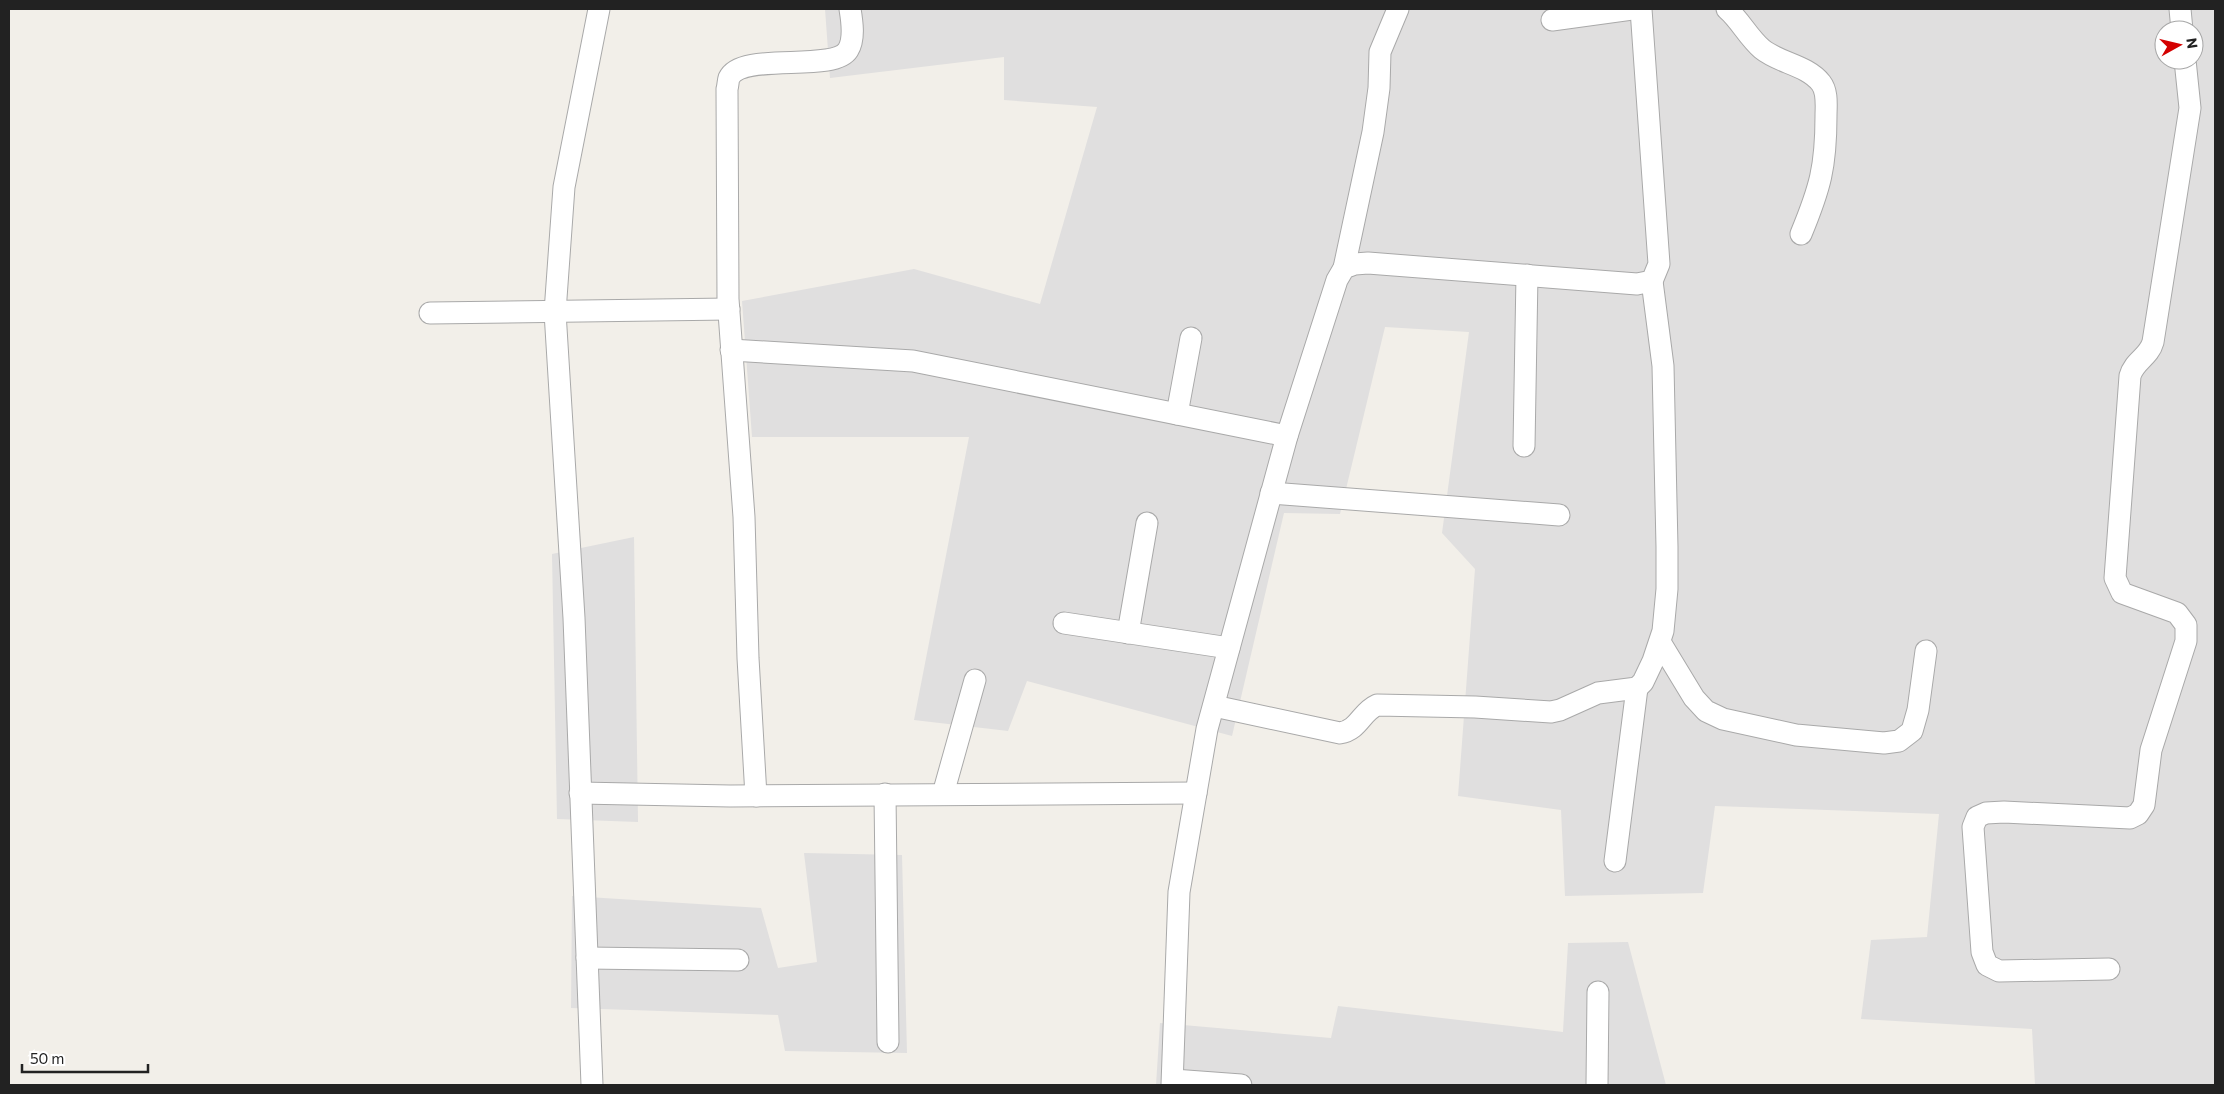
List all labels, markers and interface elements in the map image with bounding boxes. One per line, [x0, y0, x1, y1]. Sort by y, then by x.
north arrow [2154, 20, 2204, 70]
text: N [2183, 37, 2202, 50]
scale bar [22, 1042, 149, 1074]
text: 50 m [30, 1049, 64, 1067]

